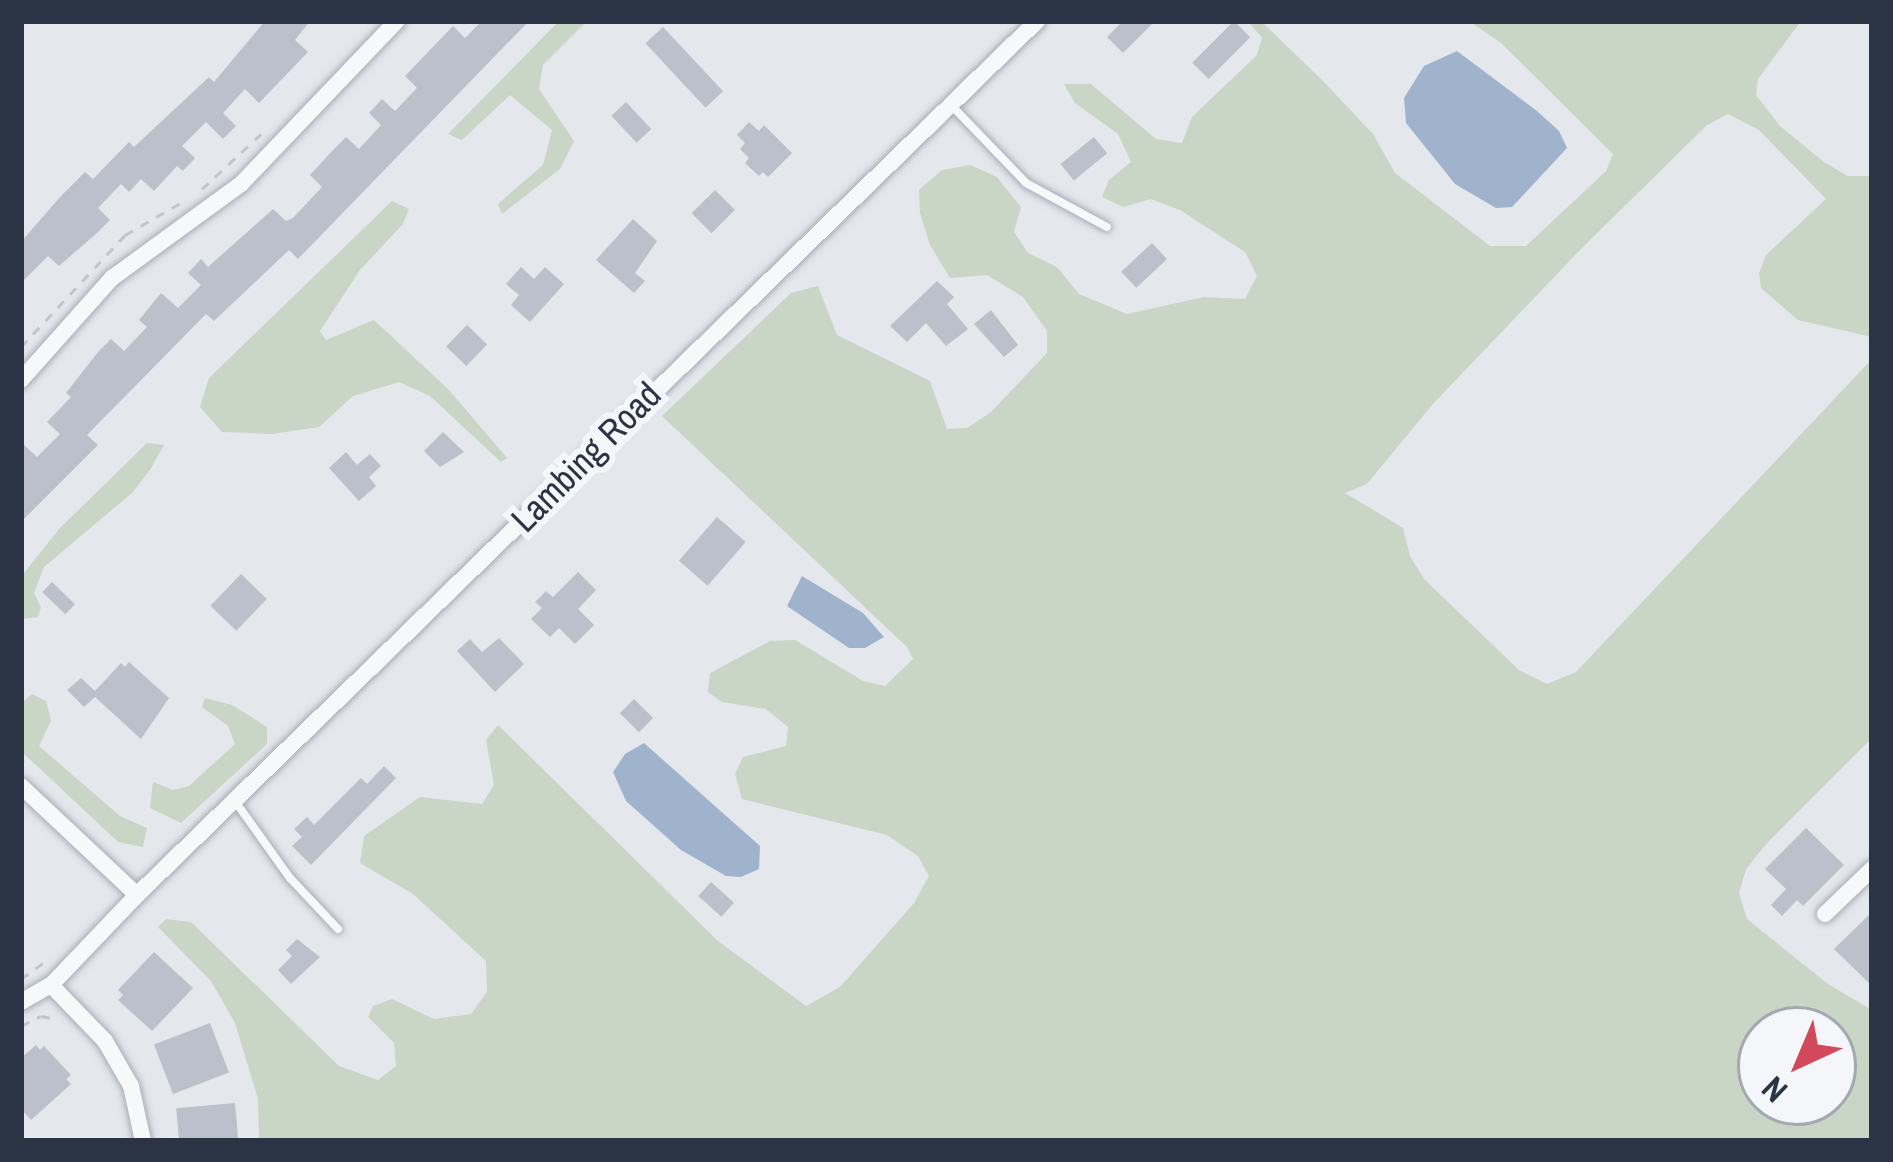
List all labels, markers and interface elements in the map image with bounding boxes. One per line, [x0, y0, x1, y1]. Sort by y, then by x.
street label: Lambing Road [502, 373, 670, 541]
north arrow [1737, 1006, 1857, 1126]
text: N [1752, 1067, 1796, 1112]

